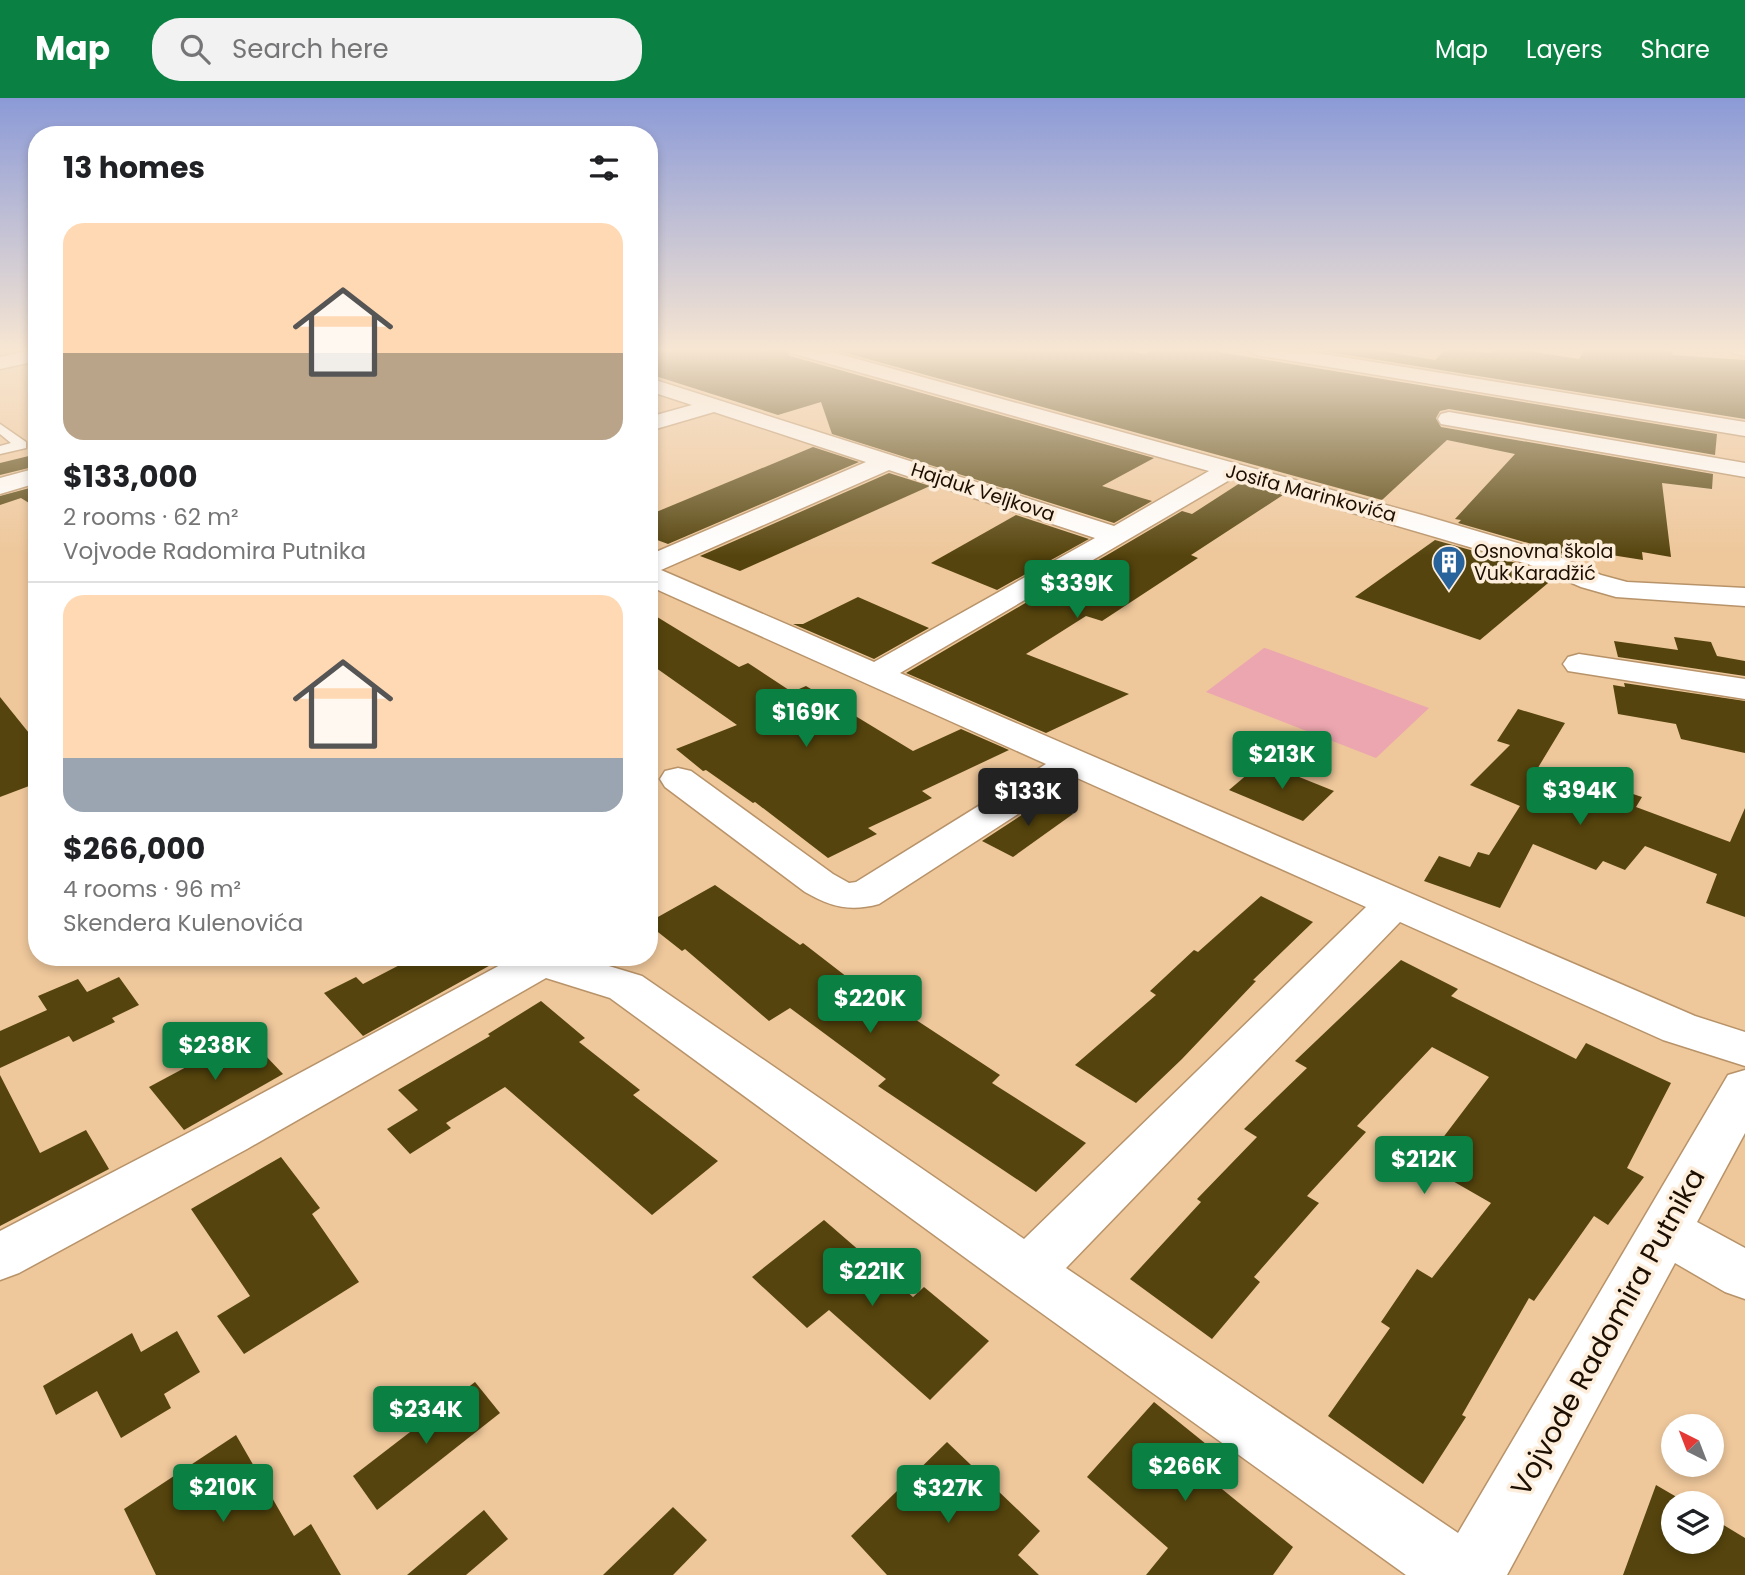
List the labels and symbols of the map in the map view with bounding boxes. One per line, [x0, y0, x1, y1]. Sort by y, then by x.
street label: Hajduk Veljkova [907, 456, 1059, 528]
street label: Josifa Marinkovića [1223, 457, 1399, 529]
place label: Osnovna škola Vuk Karadžić [1474, 538, 1613, 587]
building icon: Osnovna škola Vuk Karadžić [1430, 543, 1468, 592]
pin: $339K [1028, 560, 1126, 620]
pin: $169K [757, 690, 855, 749]
pin: $213K [1233, 732, 1331, 791]
pin: $133K [979, 768, 1077, 828]
pin: $394K [1531, 768, 1629, 827]
pin: $220K [821, 976, 919, 1035]
pin: $238K [166, 1023, 264, 1082]
pin: $212K [1375, 1136, 1473, 1196]
street label: Vojvode Radomira Putnika [1501, 1161, 1715, 1503]
pin: $221K [823, 1248, 921, 1308]
pin: $234K [377, 1386, 475, 1446]
north arrow [1661, 1414, 1724, 1477]
pin: $266K [1136, 1444, 1234, 1503]
pin: $210K [174, 1464, 272, 1524]
pin: $327K [899, 1466, 997, 1525]

